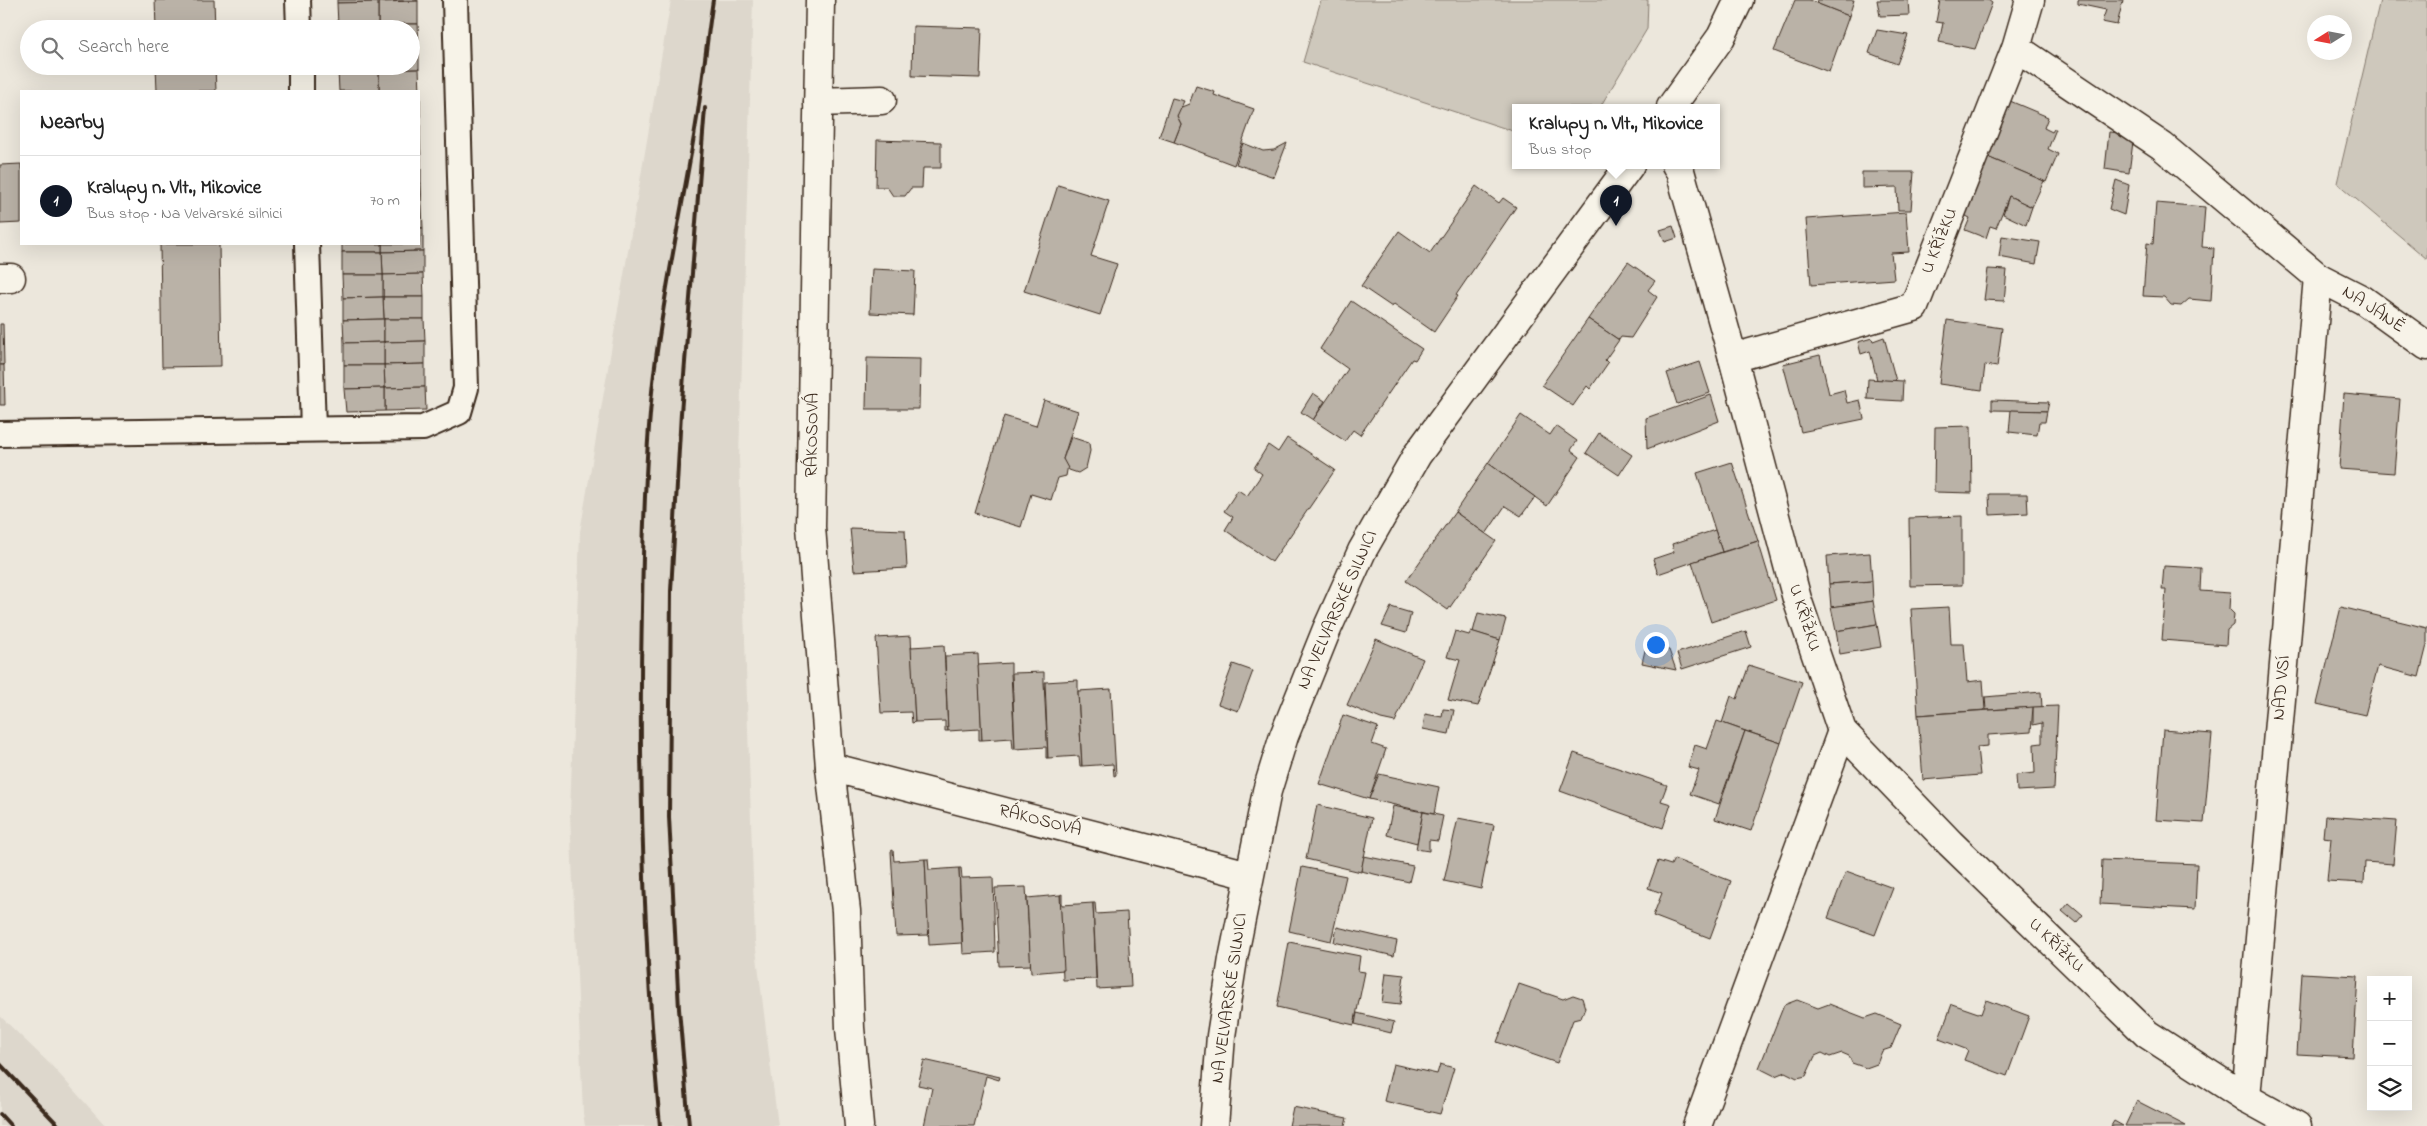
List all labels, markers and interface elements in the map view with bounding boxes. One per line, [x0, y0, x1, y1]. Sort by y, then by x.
north arrow [2307, 15, 2352, 60]
search box [20, 20, 420, 75]
icon: search [38, 34, 66, 62]
text: Search here [78, 34, 169, 61]
popup [1512, 104, 1720, 169]
text: Nearby [40, 108, 104, 138]
text: Kralupy n. Vlt., Mikovice [1529, 111, 1703, 138]
text: Bus stop [1529, 138, 1591, 162]
text: Kralupy n. Vlt., Mikovice [87, 175, 261, 202]
pin: 1 [1600, 185, 1632, 226]
text: 1 [53, 189, 59, 213]
text: 70 m [370, 189, 400, 213]
text: Bus stop · Na Velvarské silnici [87, 202, 282, 226]
street label: U KŘÍŽKU [1915, 204, 1965, 278]
street label: NA JÁNĚ [2336, 280, 2410, 340]
street label: RÁKOSOVÁ [799, 393, 827, 477]
street label: NA VELVARSKÉ SILNICI [1291, 526, 1385, 694]
street label: U KŘÍŽKU [1781, 581, 1827, 655]
your location [1643, 632, 1669, 658]
street label: NAD VSÍ [2266, 654, 2298, 722]
street label: RÁKOSOVÁ [996, 798, 1084, 844]
street label: NA VELVARSKÉ SILNICI [1205, 911, 1255, 1085]
street label: U KŘÍŽKU [2022, 913, 2090, 979]
map controls [2367, 976, 2412, 1111]
button: + [2367, 976, 2412, 1021]
button: − [2367, 1021, 2412, 1066]
button: layers [2367, 1066, 2412, 1111]

